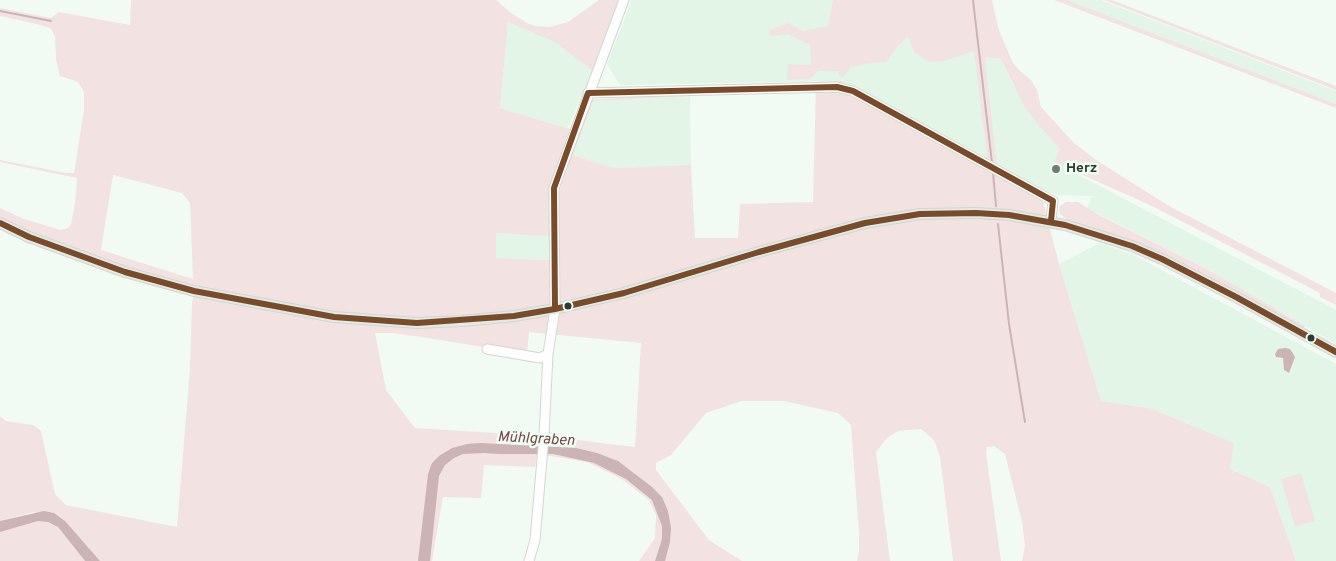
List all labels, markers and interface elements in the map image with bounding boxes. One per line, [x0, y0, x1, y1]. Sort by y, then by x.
place label: Herz [1066, 161, 1097, 177]
marker: Herz [1050, 163, 1062, 175]
unlabelled marker [563, 301, 573, 311]
unlabelled marker [1306, 333, 1316, 343]
water label: Mühlgraben [497, 429, 575, 451]

